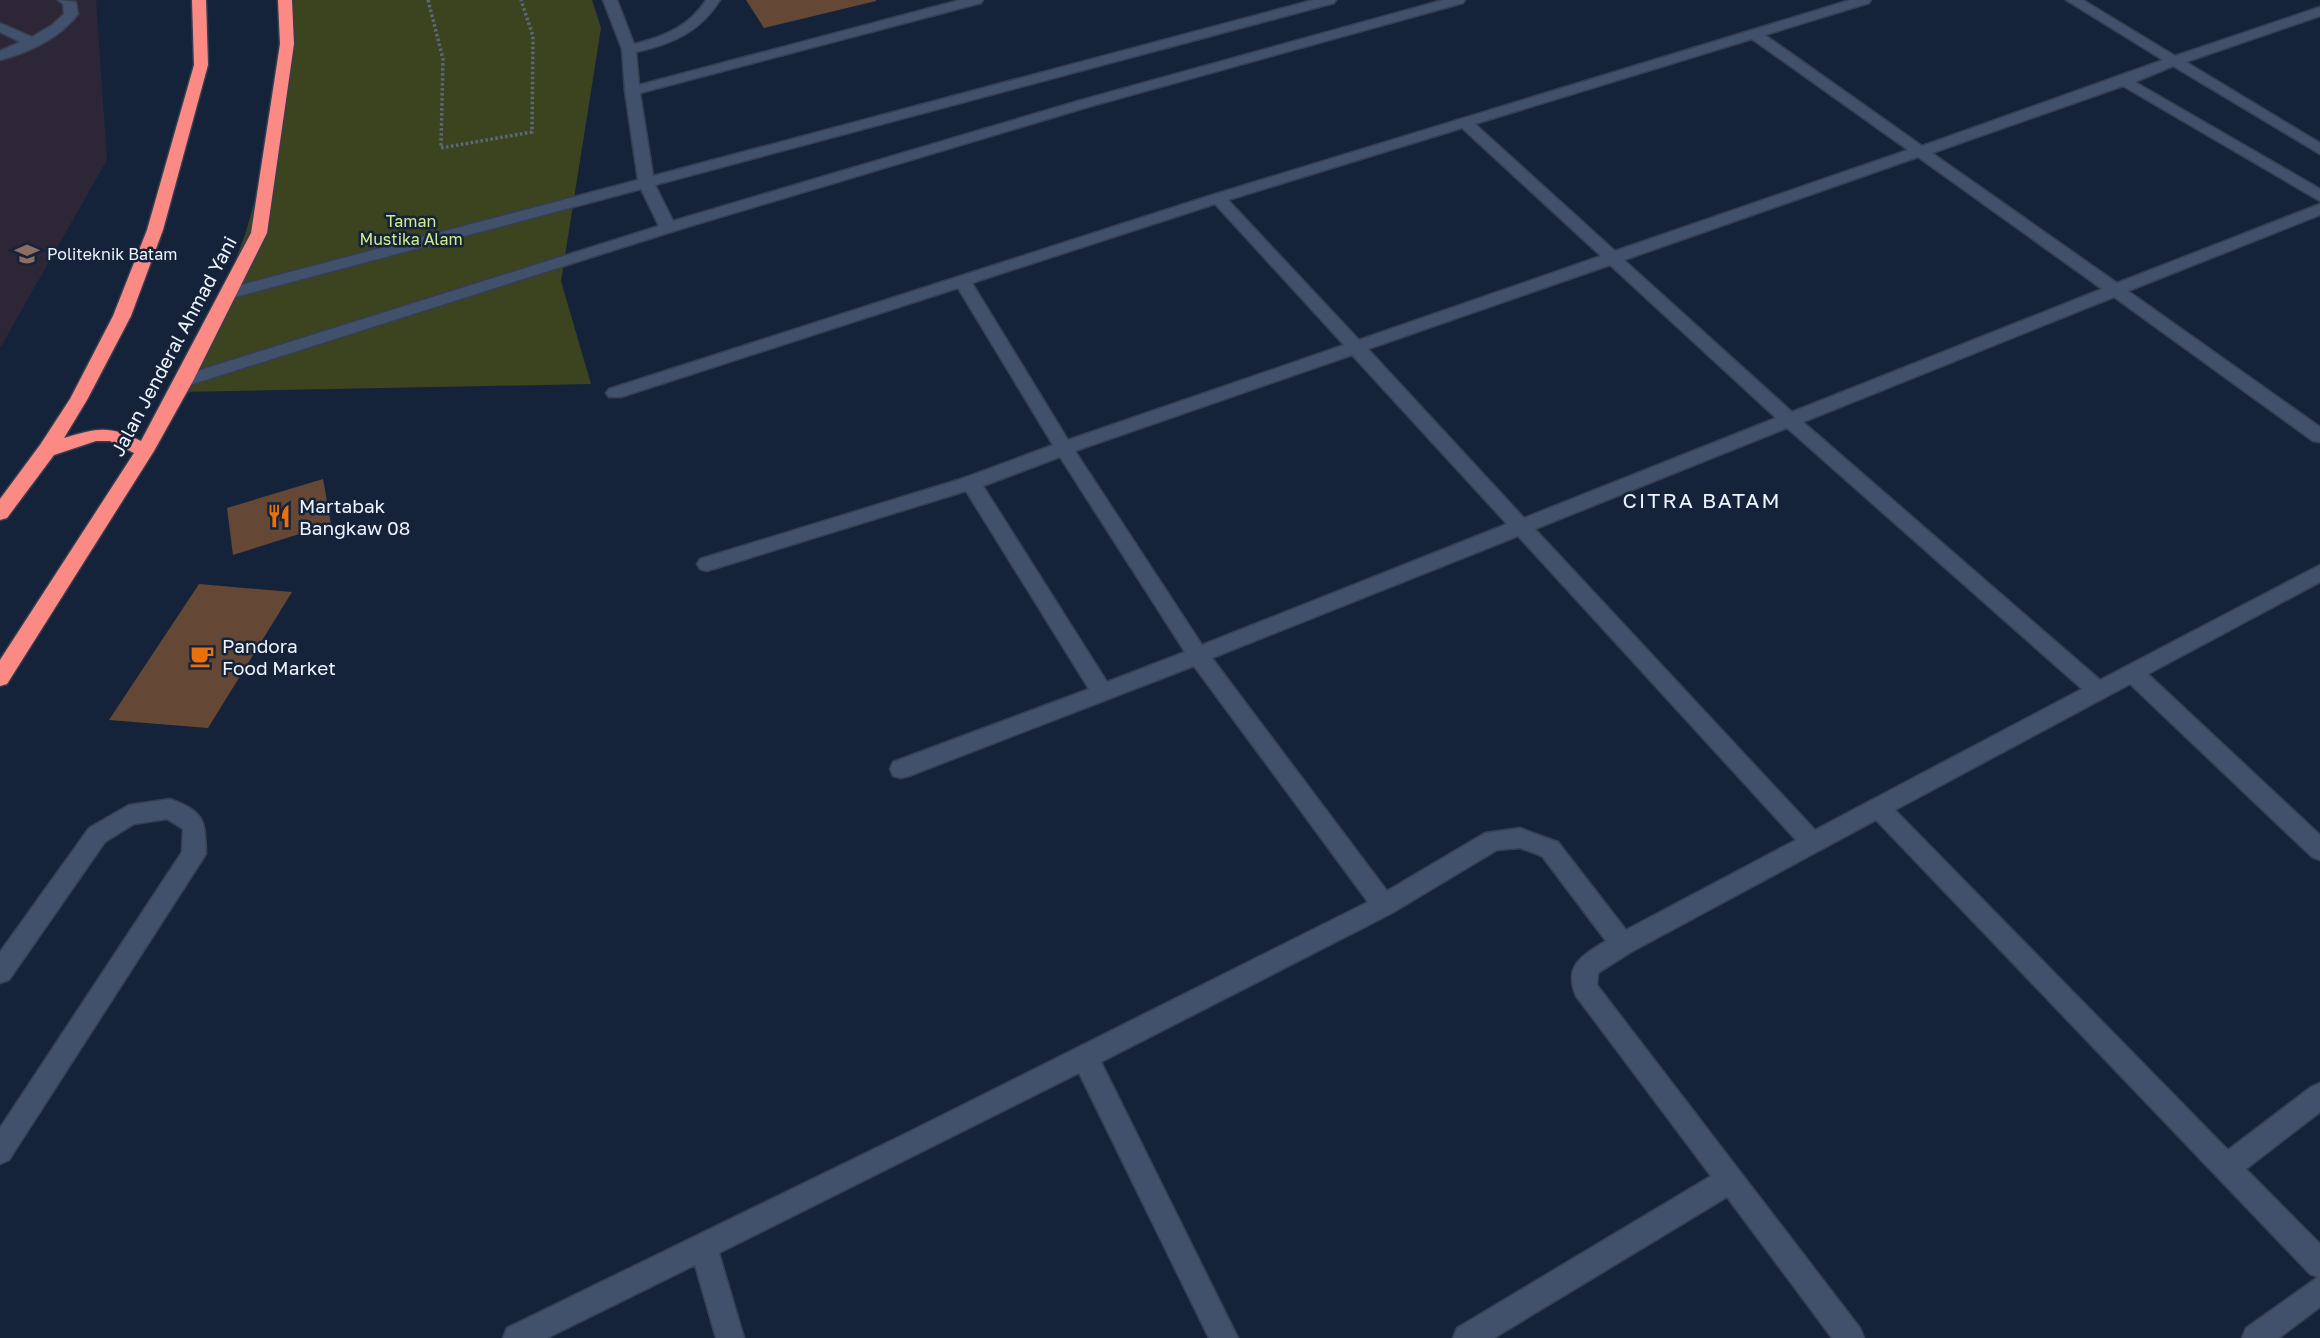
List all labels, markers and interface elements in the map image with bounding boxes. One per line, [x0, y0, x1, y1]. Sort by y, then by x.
park label: Taman Mustika Alam [359, 211, 463, 249]
street label: Jalan Jenderal Ahmad Yani [105, 232, 241, 460]
school or university icon: Politeknik Batam [13, 240, 41, 268]
place label: Politeknik Batam [47, 244, 177, 264]
district label: CITRA BATAM [1622, 487, 1782, 513]
place label: Martabak Bangkaw 08 [299, 494, 410, 539]
restaurant icon: Martabak Bangkaw 08 [265, 502, 293, 530]
place label: Pandora Food Market [222, 634, 336, 679]
cafe icon: Pandora Food Market [188, 642, 216, 670]

